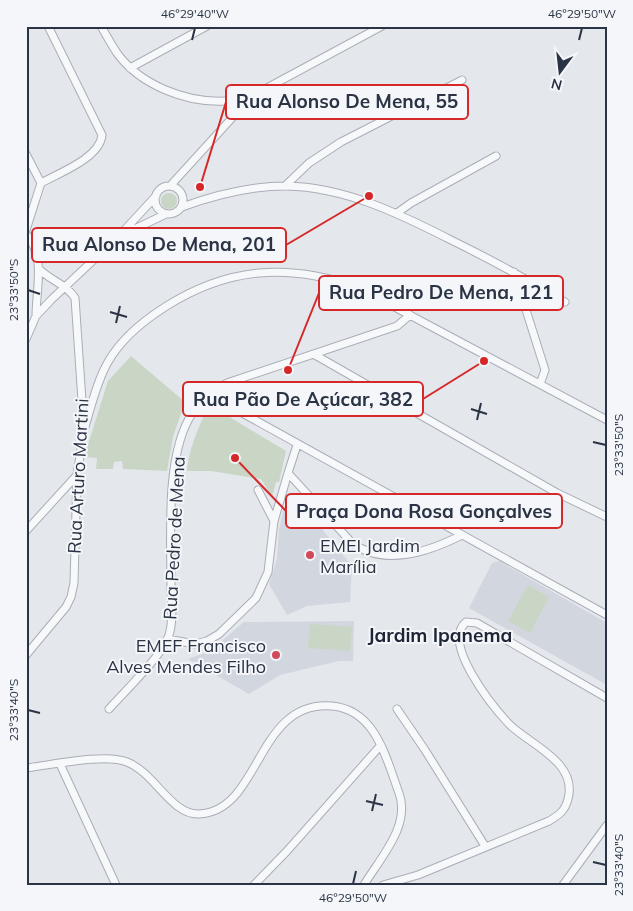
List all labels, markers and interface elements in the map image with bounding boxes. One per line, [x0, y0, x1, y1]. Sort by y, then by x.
text: 46°29'40"W [161, 6, 229, 21]
text: 46°29'50"W [548, 6, 616, 21]
north arrow [536, 48, 586, 98]
text: N [549, 74, 564, 95]
callout: Rua Alonso De Mena, 55 [226, 85, 468, 119]
text: Rua Alonso De Mena, 55 [236, 89, 458, 113]
callout: Rua Alonso De Mena, 201 [32, 228, 286, 262]
text: Rua Alonso De Mena, 201 [42, 232, 276, 256]
text: 23°33'50"S [6, 259, 21, 321]
callout: Rua Pedro De Mena, 121 [319, 276, 563, 310]
text: Rua Pedro De Mena, 121 [329, 280, 553, 304]
callout: Rua Pão De Açúcar, 382 [183, 382, 423, 416]
text: Rua Pão De Açúcar, 382 [193, 387, 413, 411]
street label: Rua Arturo Martini [62, 398, 94, 554]
text: 23°33'50"S [611, 414, 626, 476]
street label: Rua Pedro de Mena [158, 456, 190, 620]
callout: Praça Dona Rosa Gonçalves [286, 494, 562, 528]
text: Praça Dona Rosa Gonçalves [296, 499, 552, 523]
place label: EMEI Jardim Marília [320, 534, 420, 578]
marker: EMEI Jardim Marília [304, 549, 316, 561]
district label: Jardim Ipanema [368, 623, 512, 647]
place label: EMEF Francisco Alves Mendes Filho [106, 634, 266, 678]
marker: EMEF Francisco Alves Mendes Filho [270, 649, 282, 661]
text: 23°33'40"S [6, 679, 21, 741]
text: 23°33'40"S [611, 834, 626, 896]
text: 46°29'50"W [319, 890, 387, 905]

